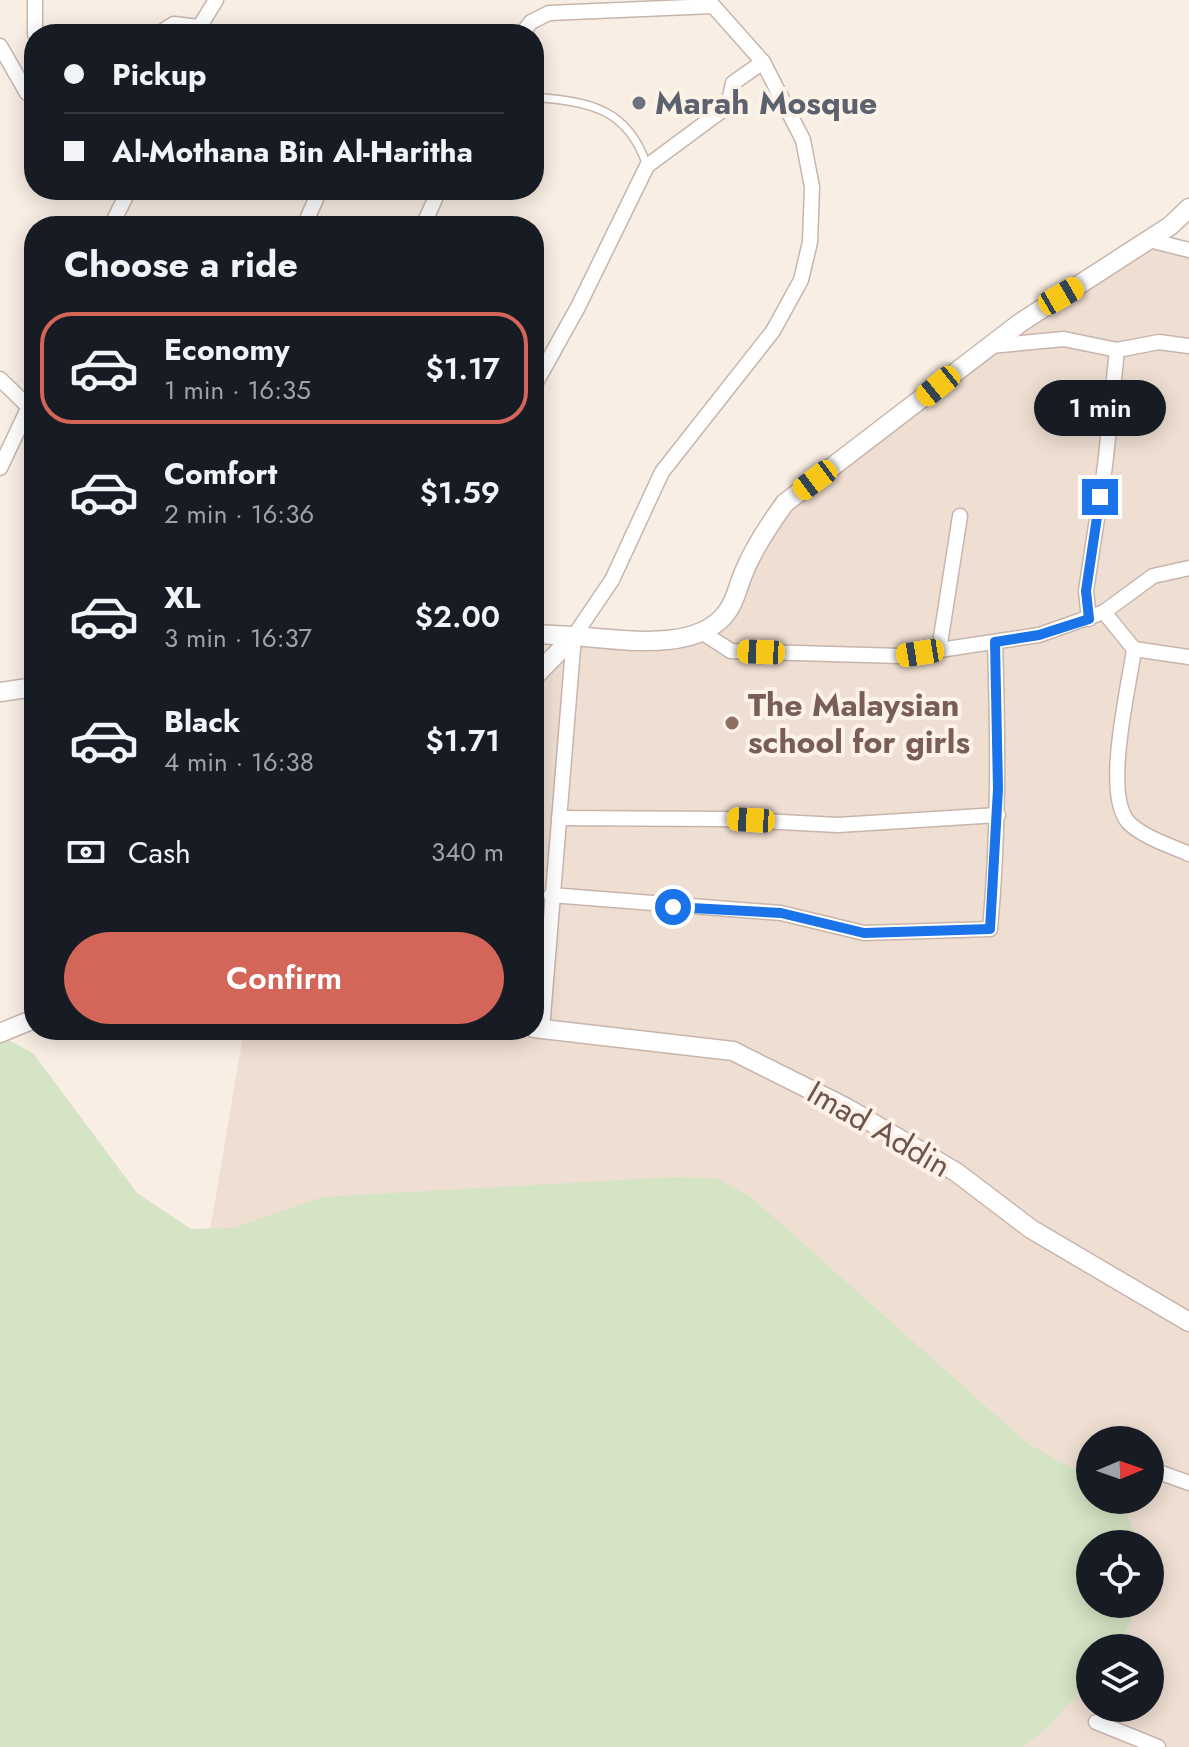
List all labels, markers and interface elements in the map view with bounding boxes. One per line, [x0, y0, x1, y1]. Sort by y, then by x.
text: Pickup [112, 53, 207, 96]
place label: Marah Mosque [655, 80, 877, 126]
marker: Marah Mosque [630, 94, 648, 112]
text: Al-Mothana Bin Al-Haritha [112, 130, 473, 173]
text: Choose a ride [64, 238, 298, 290]
car [1034, 274, 1088, 318]
text: Economy [164, 328, 290, 371]
icon: car [68, 332, 140, 404]
text: $1.17 [425, 347, 500, 390]
car [912, 362, 964, 410]
text: 1 min · 16:35 [164, 371, 311, 409]
callout: 1 min [1034, 381, 1166, 437]
text: 1 min [1068, 389, 1132, 427]
text: Comfort [164, 452, 277, 495]
icon: car [68, 456, 140, 528]
car [789, 456, 841, 504]
text: $1.59 [420, 471, 500, 514]
route end [1082, 479, 1118, 515]
text: 2 min · 16:36 [164, 495, 314, 533]
text: XL [164, 576, 200, 619]
icon: car [68, 580, 140, 652]
text: $2.00 [415, 595, 500, 638]
text: 3 min · 16:37 [164, 619, 312, 657]
car [894, 637, 946, 669]
car [737, 639, 785, 665]
place label: The Malaysian school for girls [748, 682, 970, 765]
text: Black [164, 700, 240, 743]
icon: car [68, 704, 140, 776]
marker: The Malaysian school for girls [723, 714, 741, 732]
text: $1.71 [425, 719, 500, 762]
text: 4 min · 16:38 [164, 743, 314, 781]
car [726, 807, 776, 833]
icon: cash [64, 830, 108, 874]
text: Cash [128, 831, 191, 874]
text: 340 m [431, 833, 504, 871]
route start [655, 889, 691, 925]
button: Confirm [64, 932, 504, 1024]
street label: Imad Addin [799, 1069, 959, 1189]
north arrow [1076, 1426, 1164, 1514]
map controls [1076, 1426, 1164, 1722]
button: locate [1076, 1530, 1164, 1618]
button: layers [1076, 1634, 1164, 1722]

